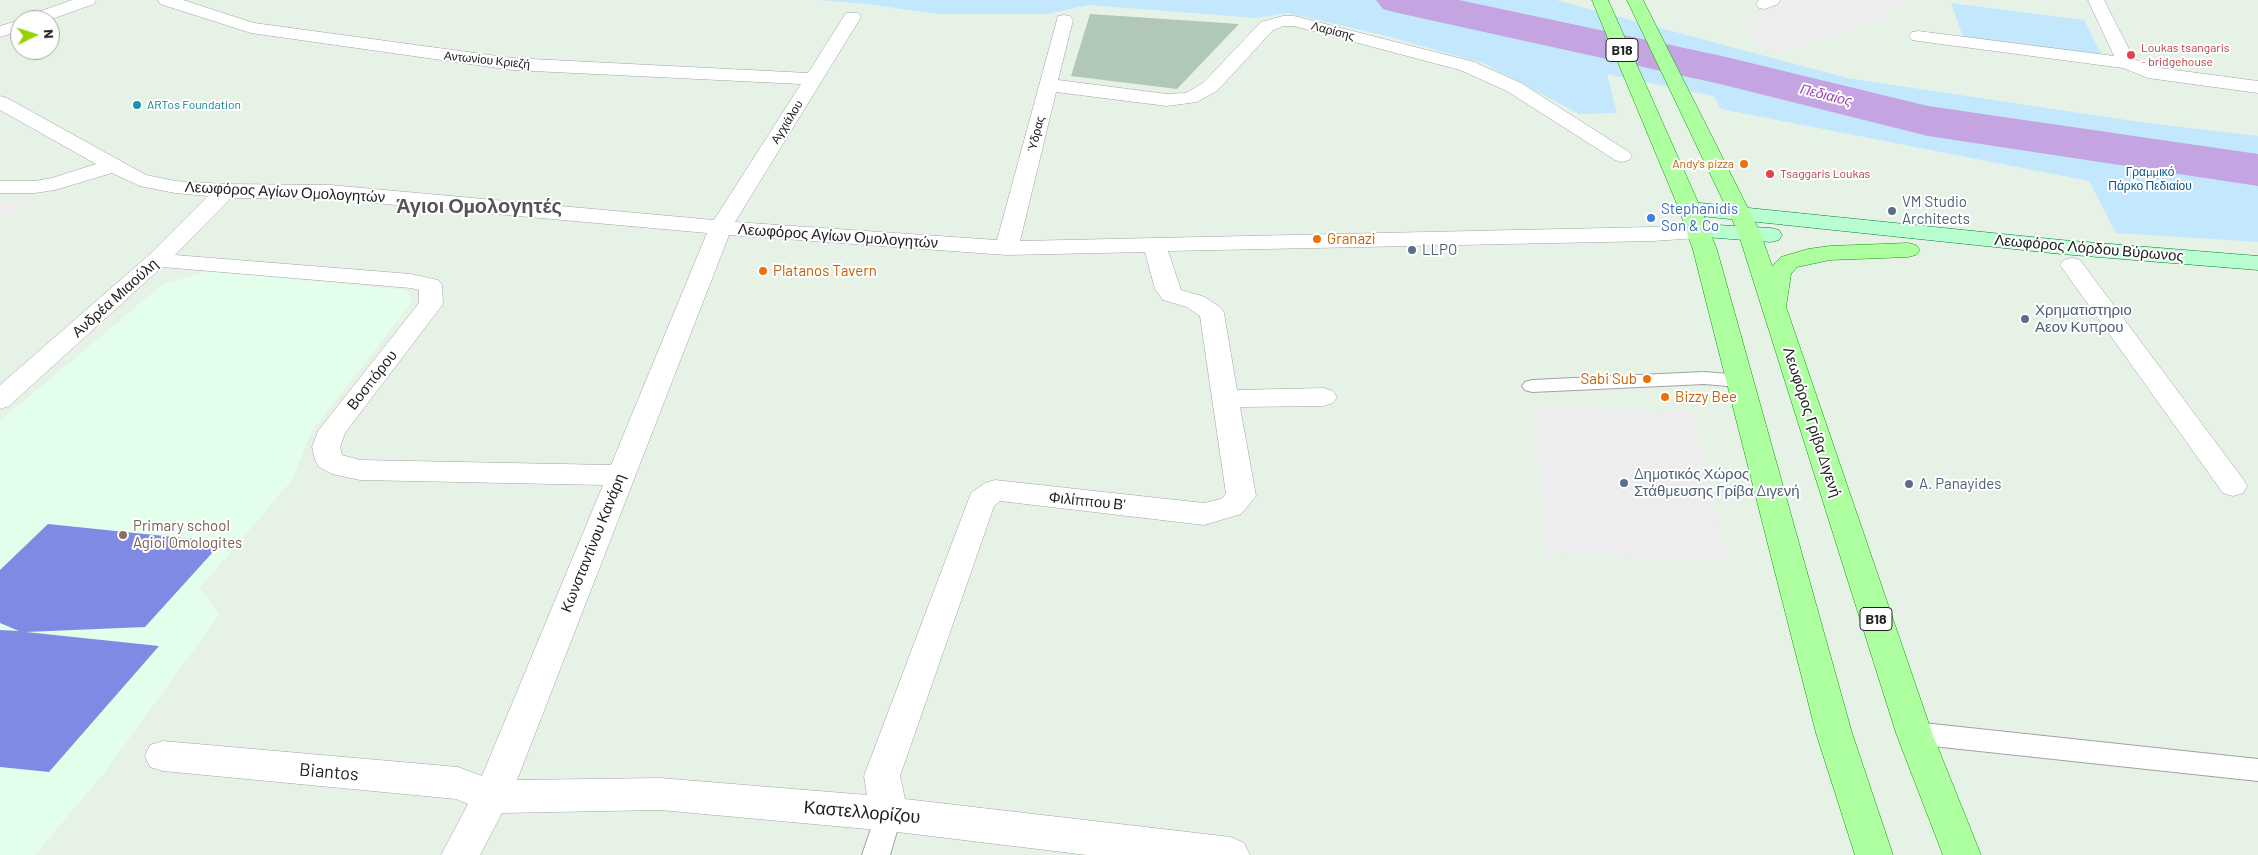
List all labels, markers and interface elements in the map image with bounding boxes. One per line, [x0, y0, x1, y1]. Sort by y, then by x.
north arrow [10, 10, 60, 60]
street label: Λαρίσης [1310, 18, 1356, 44]
text: N [41, 29, 58, 39]
road number: B18 [1606, 38, 1638, 62]
place label: Loukas tsangaris - bridgehouse [2141, 41, 2229, 69]
street label: Αντωνίου Κριεζή [443, 48, 531, 72]
marker: Loukas tsangaris - bridgehouse [2125, 49, 2137, 61]
water label: Πεδιαίος [1798, 80, 1854, 110]
place label: ARTos Foundation [147, 98, 241, 112]
street label: Αγχιάλου [768, 98, 806, 146]
marker: ARTos Foundation [131, 99, 143, 111]
street label: Ύδρας [1025, 115, 1047, 153]
place label: Andy's pizza [1672, 157, 1734, 171]
marker: Andy's pizza [1738, 158, 1750, 170]
park label: Γραμμικό Πάρκο Πεδιαίου [2108, 165, 2192, 193]
place label: Tsaggaris Loukas [1780, 167, 1870, 181]
marker: Tsaggaris Loukas [1764, 168, 1776, 180]
street label: Λεωφόρος Αγίων Ομολογητών [184, 178, 386, 206]
place label: VM Studio Architects [1902, 193, 1970, 228]
district label: Άγιοι Ομολογητές [396, 194, 562, 218]
place label: Stephanidis Son & Co [1661, 200, 1738, 235]
marker: VM Studio Architects [1886, 205, 1898, 217]
marker: Stephanidis Son & Co [1645, 212, 1657, 224]
street label: Λεωφόρος Αγίων Ομολογητών [737, 220, 939, 252]
place label: Granazi [1327, 230, 1376, 248]
street label: Λεωφόρος Λόρδου Βύρωνος [1994, 231, 2184, 265]
marker: Granazi [1311, 233, 1323, 245]
place label: LLPO [1422, 241, 1457, 259]
marker: LLPO [1406, 244, 1418, 256]
street label: Ανδρέα Μιαούλη [68, 255, 162, 341]
place label: Platanos Tavern [773, 262, 877, 280]
marker: Platanos Tavern [757, 265, 769, 277]
place label: Χρηματιστηριο Αεον Κυπρου [2035, 301, 2132, 336]
marker: Χρηματιστηριο Αεον Κυπρου [2019, 313, 2031, 325]
street label: Λεωφόρος Γρίβα Διγενή [1779, 345, 1845, 499]
street label: Βοσπόρου [343, 347, 401, 413]
place label: Sabi Sub [1581, 370, 1637, 388]
marker: Sabi Sub [1641, 373, 1653, 385]
place label: Bizzy Bee [1675, 388, 1737, 406]
marker: Bizzy Bee [1659, 391, 1671, 403]
place label: Δημοτικός Χώρος Στάθμευσης Γρίβα Διγενή [1634, 465, 1800, 500]
street label: Κωνσταντίνου Κανάρη [557, 471, 629, 615]
place label: A. Panayides [1919, 475, 2001, 493]
marker: Δημοτικός Χώρος Στάθμευσης Γρίβα Διγενή [1618, 477, 1630, 489]
marker: A. Panayides [1903, 478, 1915, 490]
street label: Φιλίππου Β' [1048, 488, 1126, 514]
place label: Primary school Agioi Omologites [133, 517, 242, 552]
marker: Primary school Agioi Omologites [117, 529, 129, 541]
road number: B18 [1860, 608, 1892, 630]
street label: Biantos [298, 759, 360, 785]
street label: Καστελλορίζου [803, 796, 921, 828]

